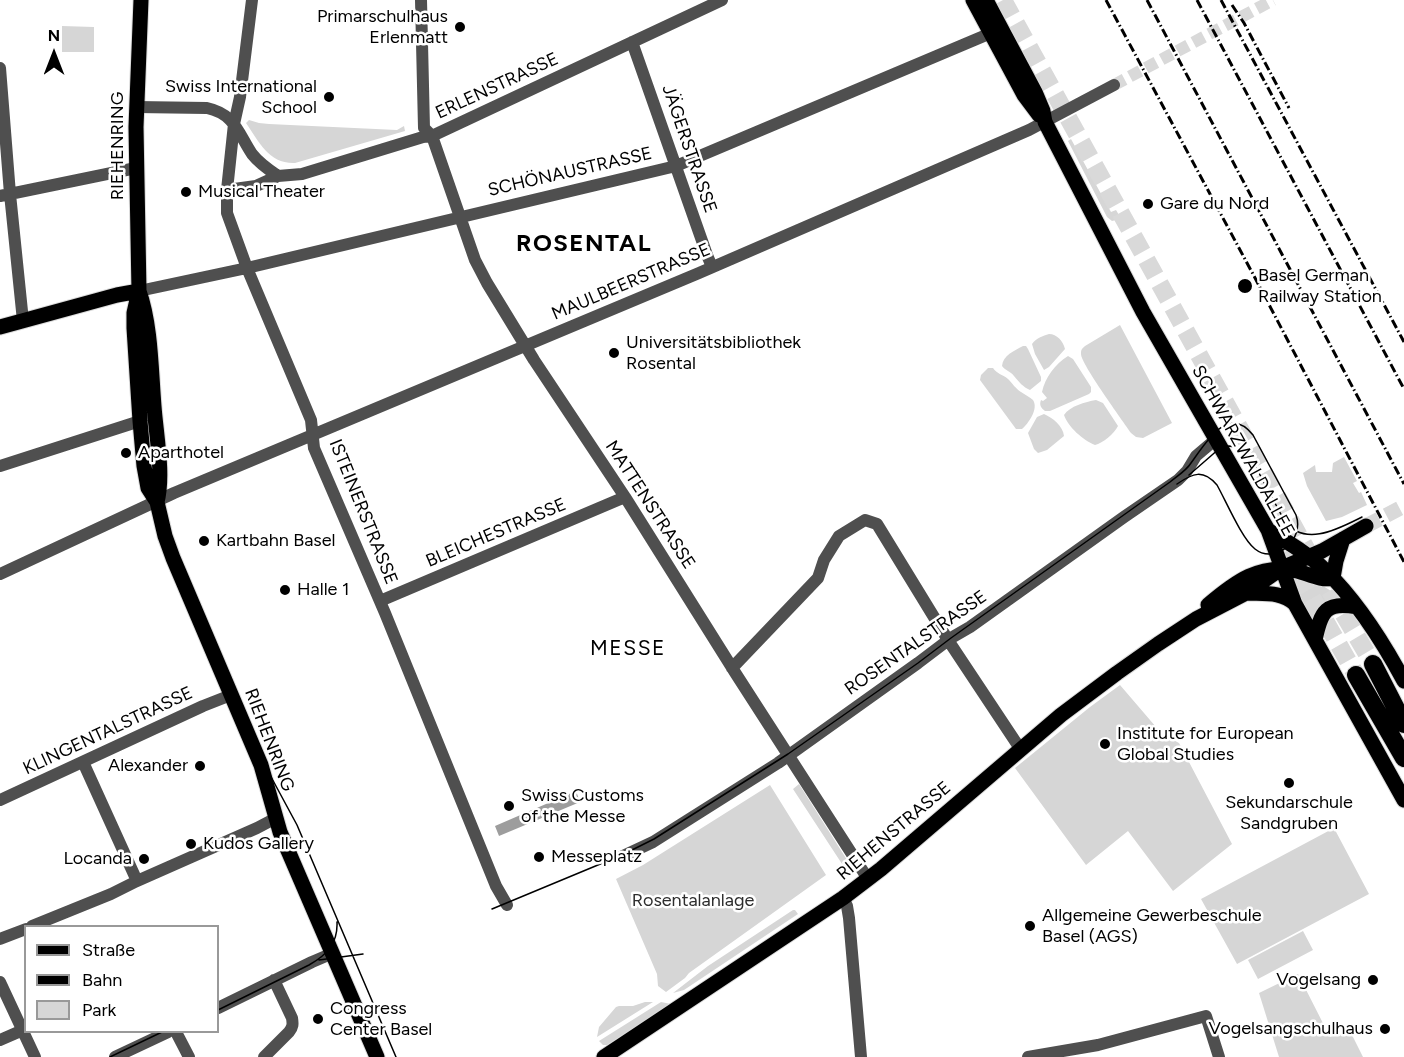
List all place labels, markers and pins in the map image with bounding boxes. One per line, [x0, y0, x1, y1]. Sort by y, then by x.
place label: Primarschulhaus Erlenmatt [317, 6, 448, 48]
marker: Primarschulhaus Erlenmatt [453, 20, 467, 34]
place label: Swiss International School [165, 76, 317, 118]
marker: Swiss International School [322, 90, 336, 104]
place label: Musical Theater [198, 181, 325, 203]
marker: Musical Theater [179, 185, 193, 199]
place label: Gare du Nord [1160, 193, 1269, 215]
marker: Gare du Nord [1141, 197, 1155, 211]
place label: Basel German Railway Station [1258, 265, 1382, 308]
marker: Basel German Railway Station [1236, 277, 1254, 295]
place label: Universitätsbibliothek Rosental [626, 332, 801, 374]
marker: Universitätsbibliothek Rosental [607, 346, 621, 360]
place label: Aparthotel [138, 442, 224, 464]
marker: Aparthotel [119, 446, 133, 460]
place label: Kartbahn Basel [216, 530, 336, 552]
marker: Kartbahn Basel [197, 534, 211, 548]
place label: Halle 1 [297, 579, 349, 601]
marker: Halle 1 [278, 583, 292, 597]
place label: Institute for European Global Studies [1117, 723, 1294, 766]
marker: Institute for European Global Studies [1098, 737, 1112, 751]
place label: Alexander [108, 755, 188, 777]
marker: Alexander [193, 759, 207, 773]
marker: Sekundarschule Sandgruben [1282, 776, 1296, 790]
place label: Swiss Customs of the Messe [521, 785, 644, 828]
place label: Sekundarschule Sandgruben [1225, 792, 1353, 834]
marker: Swiss Customs of the Messe [502, 799, 516, 813]
place label: Kudos Gallery [203, 833, 314, 855]
marker: Kudos Gallery [184, 837, 198, 851]
place label: Messeplatz [551, 846, 642, 868]
place label: Locanda [64, 848, 132, 870]
marker: Messeplatz [532, 850, 546, 864]
marker: Locanda [137, 852, 151, 866]
place label: Allgemeine Gewerbeschule Basel (AGS) [1042, 905, 1262, 948]
marker: Allgemeine Gewerbeschule Basel (AGS) [1023, 919, 1037, 933]
place label: Vogelsang [1276, 969, 1361, 991]
marker: Vogelsang [1366, 973, 1380, 987]
place label: Congress Center Basel [330, 998, 432, 1040]
marker: Congress Center Basel [311, 1012, 325, 1026]
place label: Vogelsangschulhaus [1208, 1018, 1373, 1040]
marker: Vogelsangschulhaus [1378, 1022, 1392, 1036]

